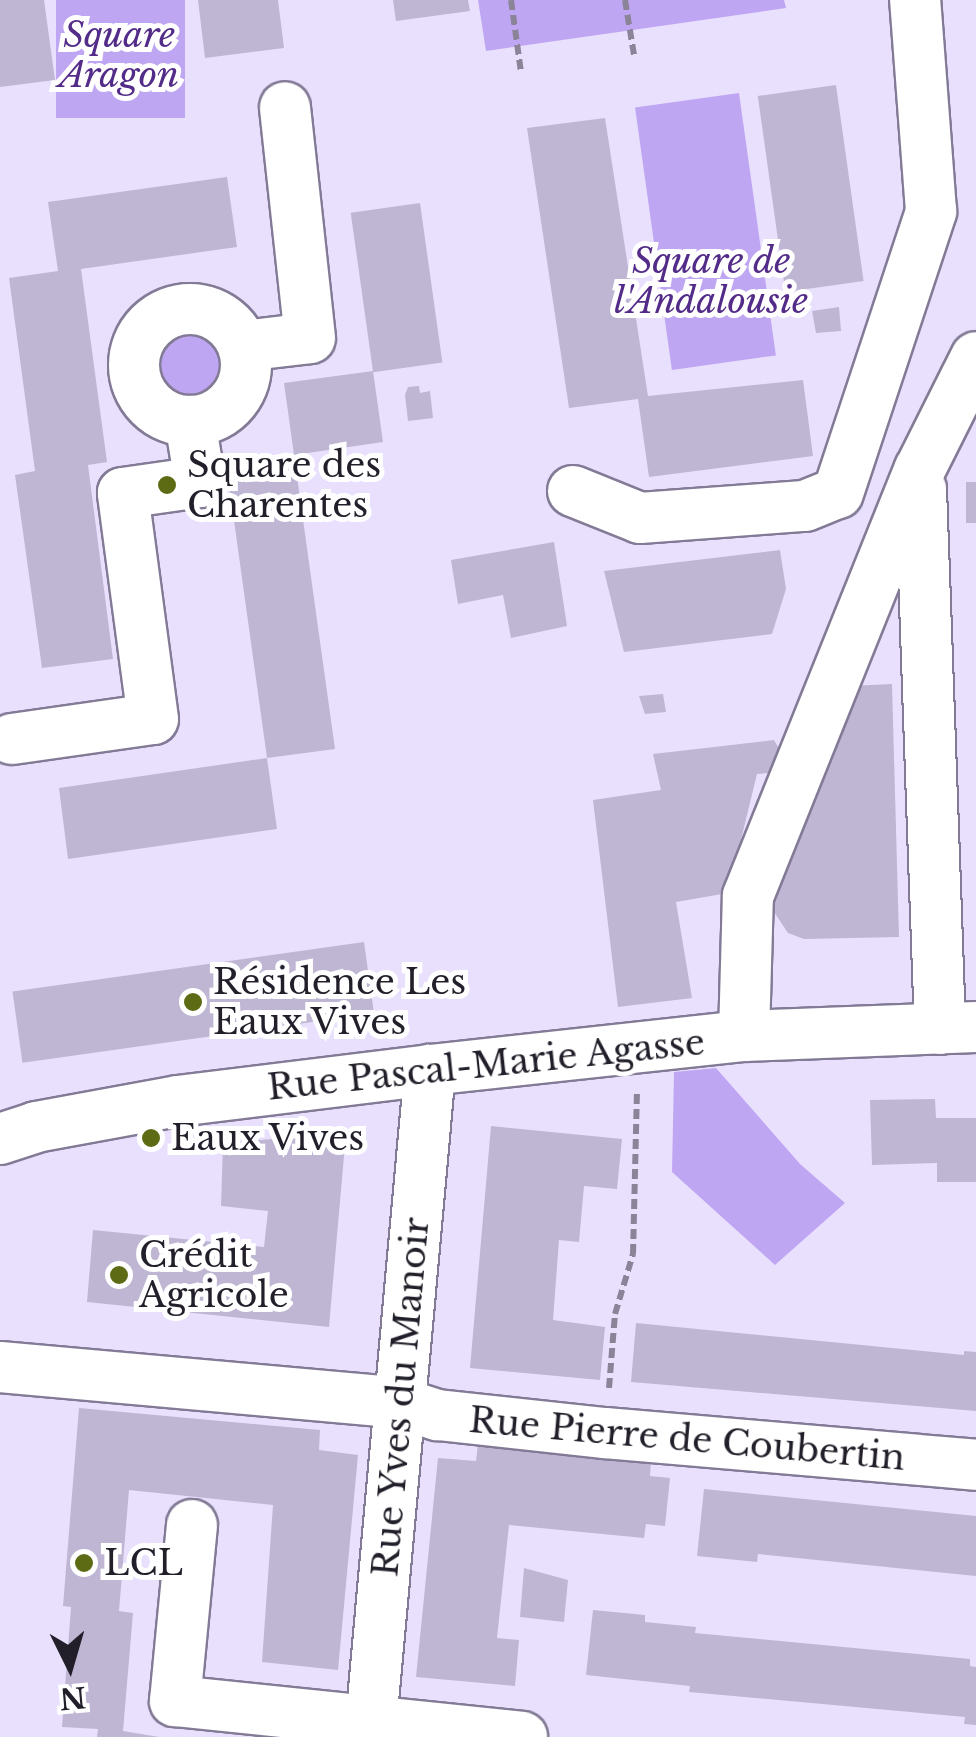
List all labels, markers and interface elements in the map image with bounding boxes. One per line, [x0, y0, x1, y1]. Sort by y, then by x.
park label: Square Aragon [59, 14, 179, 96]
park label: Square de l'Andalousie [614, 240, 808, 322]
place label: Square des Charentes [187, 444, 381, 526]
marker: Square des Charentes [156, 474, 178, 496]
place label: Résidence Les Eaux Vives [213, 961, 466, 1043]
marker: Résidence Les Eaux Vives [182, 991, 204, 1013]
street label: Rue Pascal-Marie Agasse [265, 1021, 707, 1109]
place label: Eaux Vives [171, 1117, 366, 1159]
marker: Eaux Vives [140, 1127, 162, 1149]
street label: Rue Yves du Manoir [364, 1215, 438, 1579]
place label: Crédit Agricole [139, 1234, 289, 1316]
marker: Crédit Agricole [108, 1264, 130, 1286]
street label: Rue Pierre de Coubertin [467, 1399, 907, 1479]
place label: LCL [104, 1542, 183, 1584]
marker: LCL [73, 1552, 95, 1574]
north arrow [20, 1617, 120, 1717]
text: N [58, 1679, 87, 1716]

